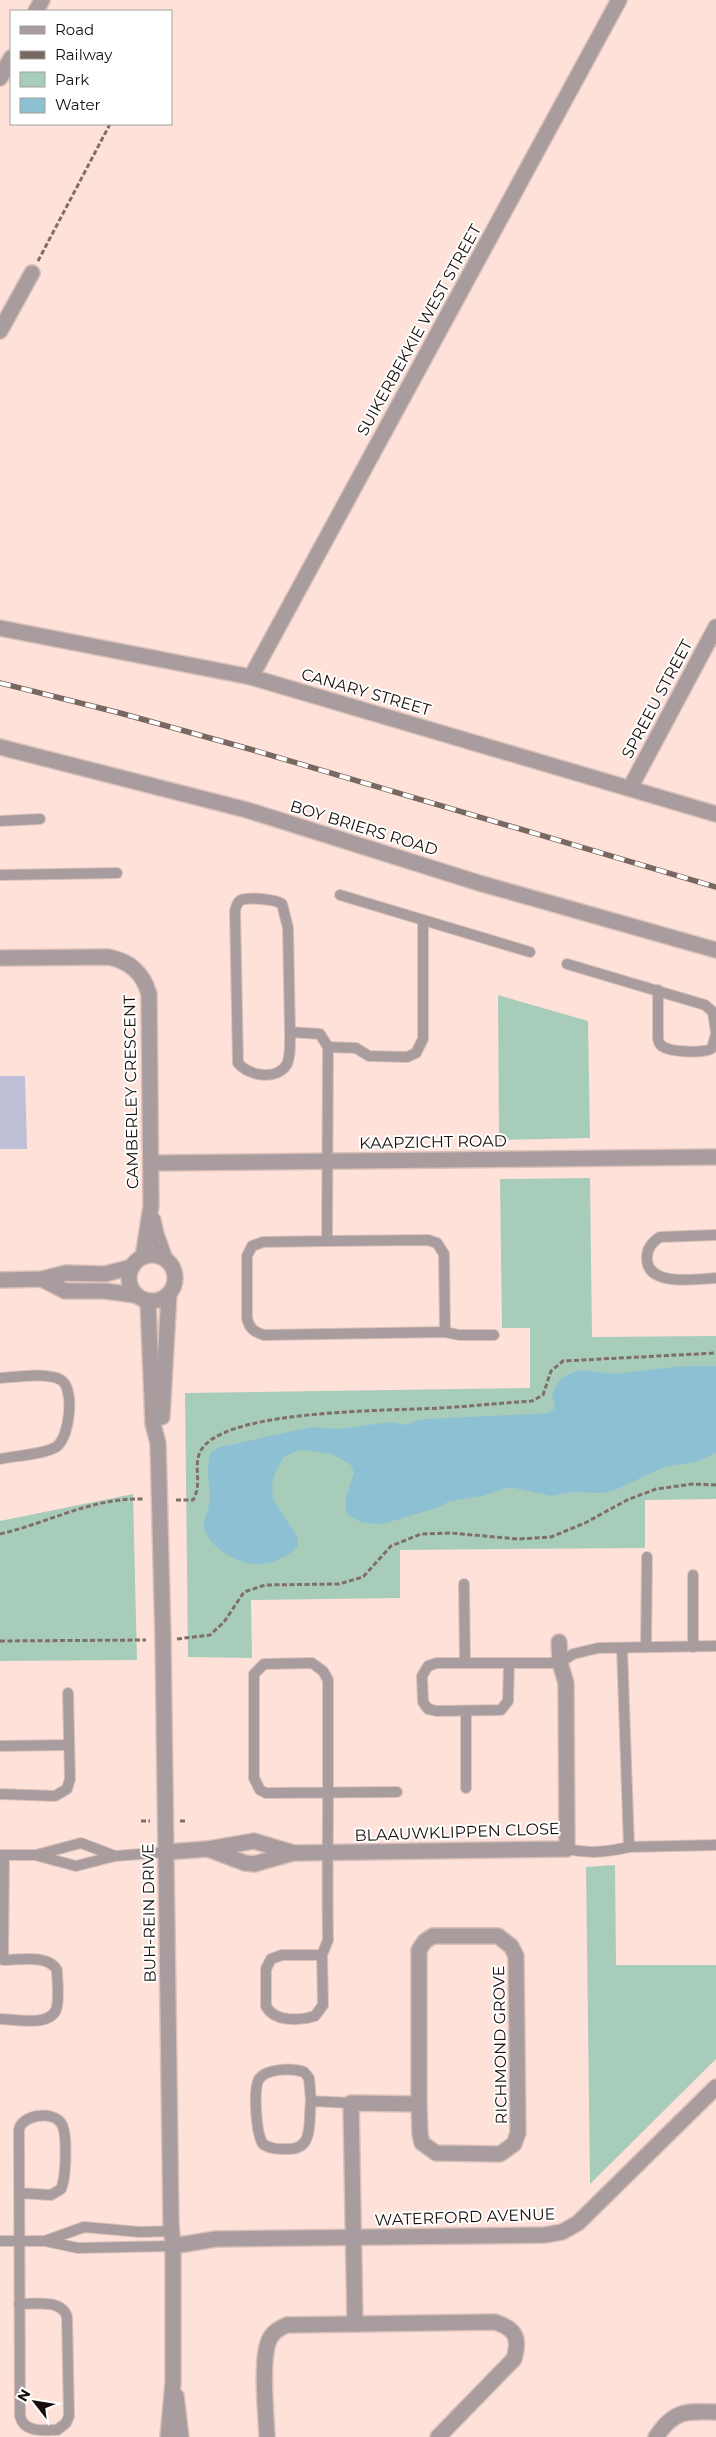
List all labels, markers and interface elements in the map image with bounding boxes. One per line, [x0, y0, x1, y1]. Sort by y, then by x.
legend [10, 10, 172, 125]
text: Road [55, 20, 94, 39]
text: Railway [55, 45, 113, 64]
text: Park [55, 70, 89, 89]
text: Water [55, 95, 101, 114]
street label: SUIKERBEKKIE WEST STREET [353, 220, 486, 439]
street label: SPREEU STREET [618, 636, 697, 762]
street label: CANARY STREET [299, 664, 434, 720]
street label: BOY BRIERS ROAD [288, 796, 440, 860]
street label: CAMBERLEY CRESCENT [120, 994, 142, 1189]
street label: KAAPZICHT ROAD [359, 1131, 507, 1153]
street label: BLAAUWKLIPPEN CLOSE [354, 1819, 560, 1845]
street label: BUH-REIN DRIVE [138, 1843, 160, 1983]
street label: RICHMOND GROVE [489, 1966, 511, 2124]
street label: WATERFORD AVENUE [374, 2204, 556, 2230]
north arrow [10, 2377, 60, 2427]
text: N [13, 2386, 34, 2405]

